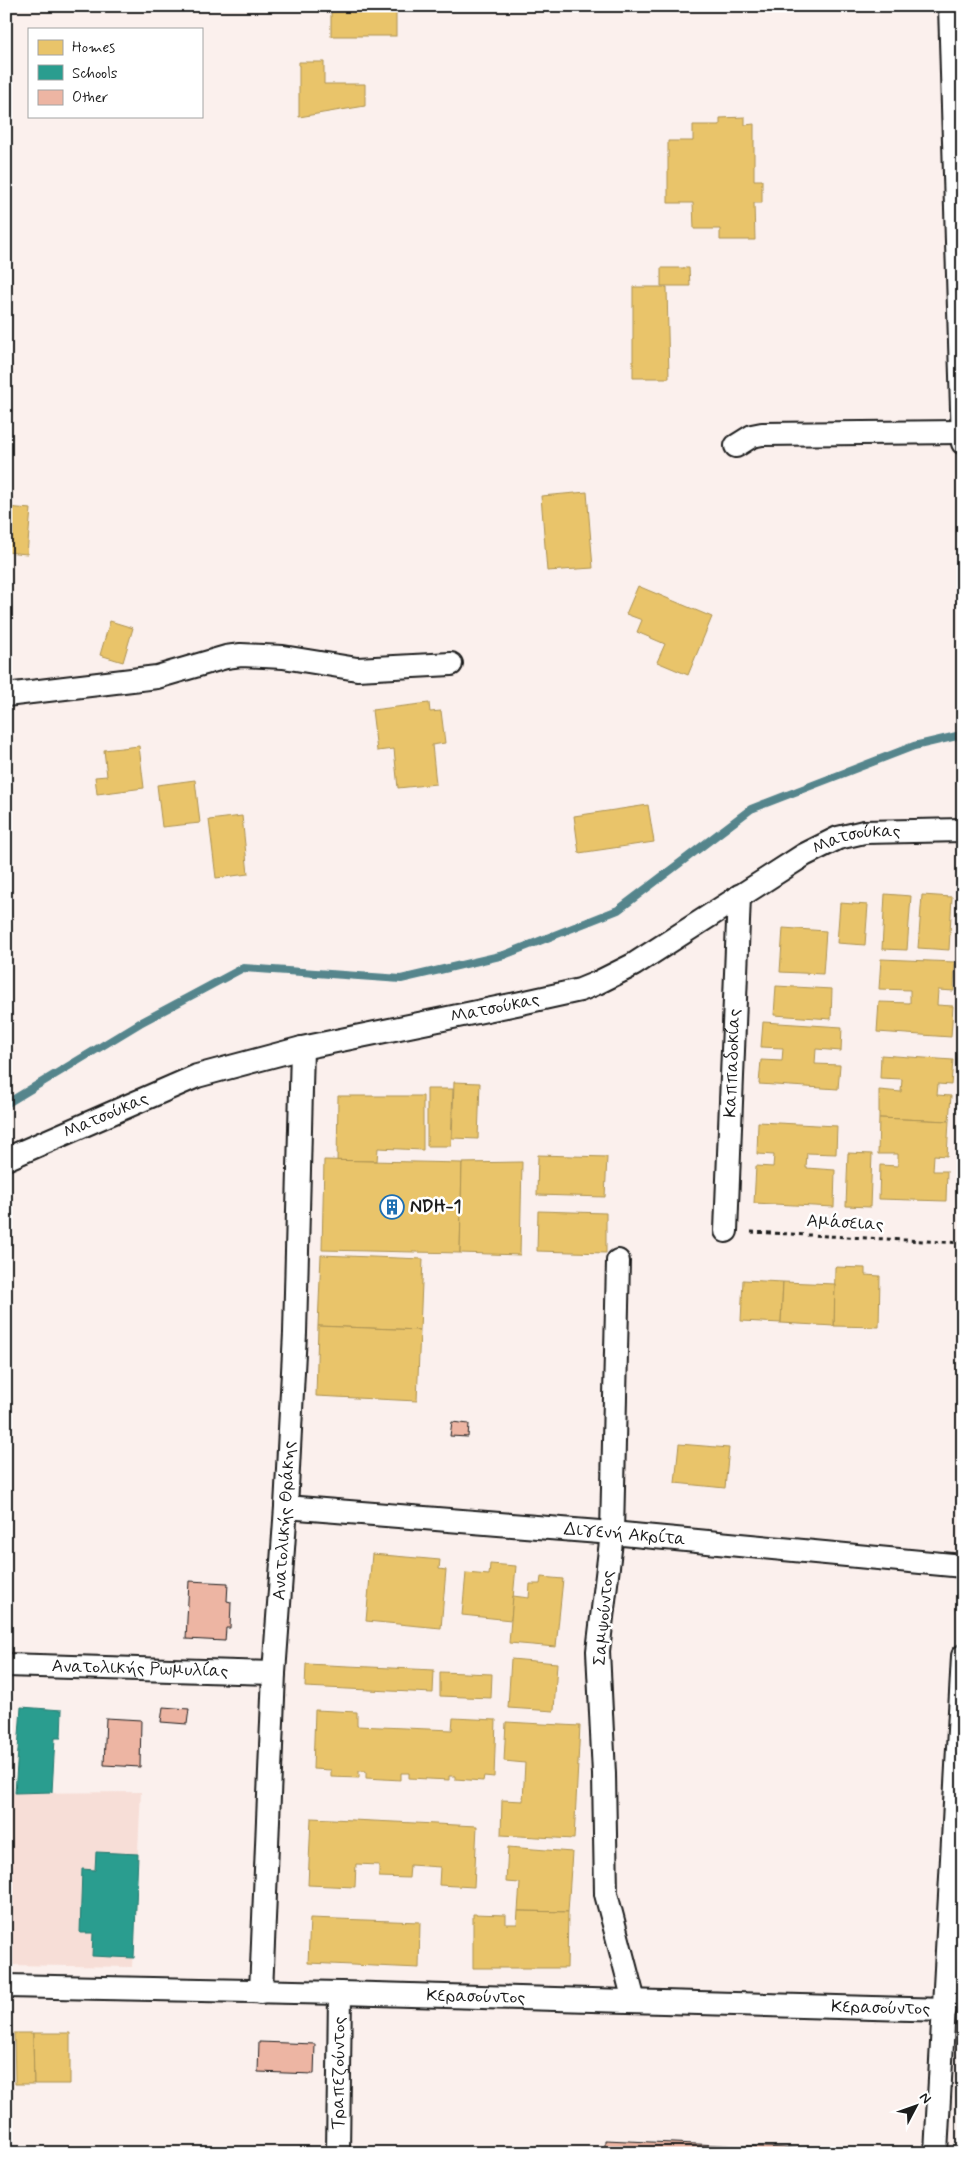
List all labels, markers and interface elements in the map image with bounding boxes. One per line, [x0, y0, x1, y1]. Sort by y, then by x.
legend [28, 28, 202, 118]
text: Homes [72, 38, 115, 58]
text: Schools [72, 64, 118, 84]
text: Other [72, 88, 108, 108]
street label: Ματσούκας [808, 819, 901, 861]
street label: Ματσούκας [448, 987, 542, 1029]
street label: Καππαδοκίας [718, 1008, 747, 1118]
street label: Ματσούκας [60, 1087, 152, 1145]
building icon: NDH-1 [379, 1194, 405, 1220]
place label: NDH-1 [410, 1195, 462, 1219]
street label: Αμάσειας [806, 1209, 884, 1237]
street label: Ανατολικής Θράκης [267, 1440, 301, 1601]
street label: Διγενή Ακρίτα [563, 1517, 687, 1552]
street label: Σαμψούντος [588, 1569, 620, 1667]
street label: Ανατολικής Ρωμυλίας [51, 1654, 229, 1684]
street label: Κερασούντος [426, 1983, 526, 2010]
street label: Κερασούντος [831, 1995, 931, 2022]
street label: Τραπεζούντος [326, 2016, 352, 2130]
north arrow [892, 2082, 942, 2132]
text: N [915, 2089, 935, 2108]

